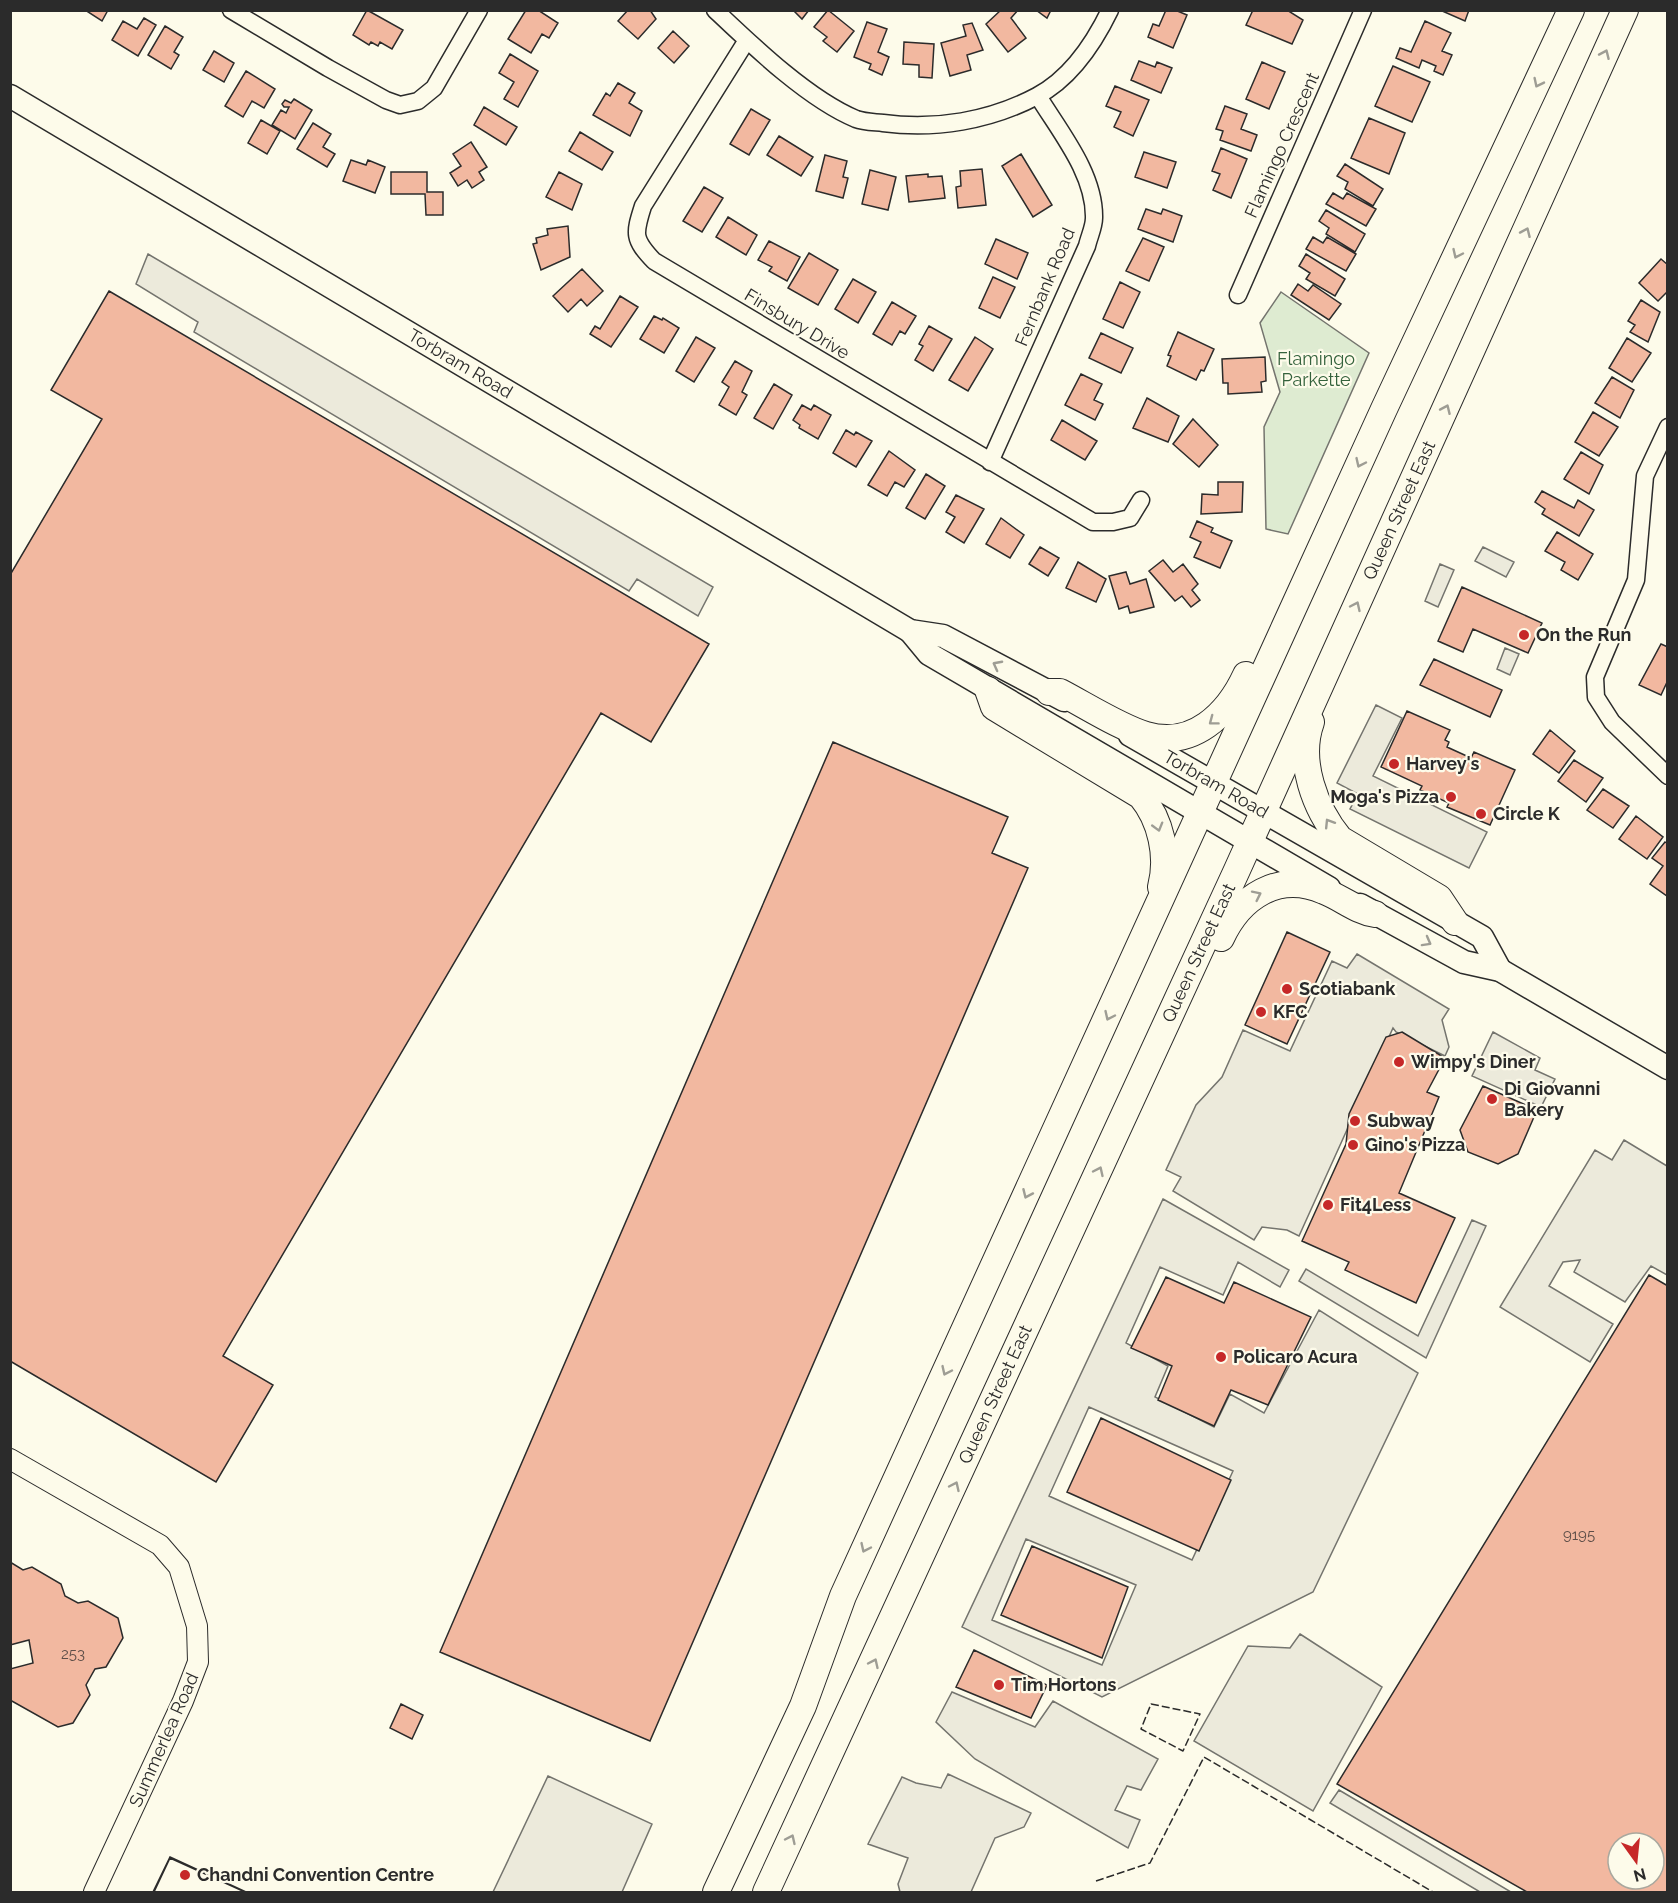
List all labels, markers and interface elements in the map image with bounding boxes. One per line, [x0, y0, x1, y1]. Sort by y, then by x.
one-way arrow [1598, 49, 1610, 60]
street label: Flamingo Crescent [1240, 69, 1323, 221]
one-way arrow [1533, 76, 1545, 87]
street label: Fernbank Road [1010, 225, 1079, 349]
one-way arrow [1518, 227, 1530, 238]
one-way arrow [1452, 247, 1464, 258]
street label: Finsbury Drive [741, 284, 854, 363]
street label: Torbram Road [405, 324, 517, 402]
park label: Flamingo Parkette [1277, 348, 1355, 390]
one-way arrow [1438, 405, 1450, 416]
street label: Queen Street East [1358, 437, 1439, 583]
one-way arrow [1355, 456, 1367, 467]
one-way arrow [1349, 602, 1361, 613]
place label: On the Run [1536, 624, 1631, 645]
marker: On the Run [1517, 628, 1531, 642]
one-way arrow [993, 661, 1004, 672]
one-way arrow [1208, 714, 1219, 725]
street label: Torbram Road [1160, 745, 1272, 822]
place label: Harvey's [1406, 753, 1480, 774]
marker: Harvey's [1387, 757, 1401, 771]
place label: Moga's Pizza [1330, 786, 1439, 807]
marker: Moga's Pizza [1444, 790, 1458, 804]
place label: Circle K [1493, 803, 1561, 824]
marker: Circle K [1474, 807, 1488, 821]
one-way arrow [1325, 819, 1336, 830]
one-way arrow [1151, 821, 1163, 832]
street label: Queen Street East [1157, 880, 1239, 1025]
one-way arrow [1251, 890, 1262, 902]
one-way arrow [1420, 935, 1431, 946]
place label: Scotiabank [1299, 978, 1396, 999]
marker: Scotiabank [1280, 982, 1294, 996]
place label: KFC [1273, 1001, 1308, 1022]
marker: KFC [1254, 1005, 1268, 1019]
one-way arrow [1104, 1010, 1116, 1021]
place label: Wimpy's Diner [1411, 1051, 1536, 1072]
marker: Wimpy's Diner [1392, 1055, 1406, 1069]
place label: Di Giovanni Bakery [1504, 1078, 1600, 1120]
marker: Di Giovanni Bakery [1485, 1092, 1499, 1106]
place label: Subway [1367, 1110, 1435, 1131]
marker: Subway [1348, 1114, 1362, 1128]
place label: Gino's Pizza [1365, 1134, 1465, 1155]
marker: Gino's Pizza [1346, 1138, 1360, 1152]
one-way arrow [1092, 1166, 1104, 1177]
one-way arrow [1023, 1187, 1035, 1198]
place label: Fit4Less [1340, 1194, 1411, 1215]
marker: Fit4Less [1321, 1198, 1335, 1212]
street label: Queen Street East [954, 1321, 1036, 1467]
place label: Policaro Acura [1233, 1346, 1358, 1367]
marker: Policaro Acura [1214, 1350, 1228, 1364]
one-way arrow [942, 1364, 954, 1375]
one-way arrow [948, 1481, 960, 1492]
house number: 9195 [1563, 1526, 1595, 1544]
one-way arrow [860, 1542, 872, 1553]
house number: 253 [61, 1645, 85, 1663]
one-way arrow [866, 1658, 878, 1669]
street label: Summerlea Road [125, 1669, 203, 1810]
place label: Tim Hortons [1011, 1674, 1117, 1695]
marker: Tim Hortons [992, 1678, 1006, 1692]
north arrow [1606, 1831, 1666, 1891]
one-way arrow [784, 1835, 796, 1846]
place label: Chandni Convention Centre [197, 1864, 434, 1885]
text: N [1631, 1864, 1648, 1886]
marker: Chandni Convention Centre [178, 1868, 192, 1882]

